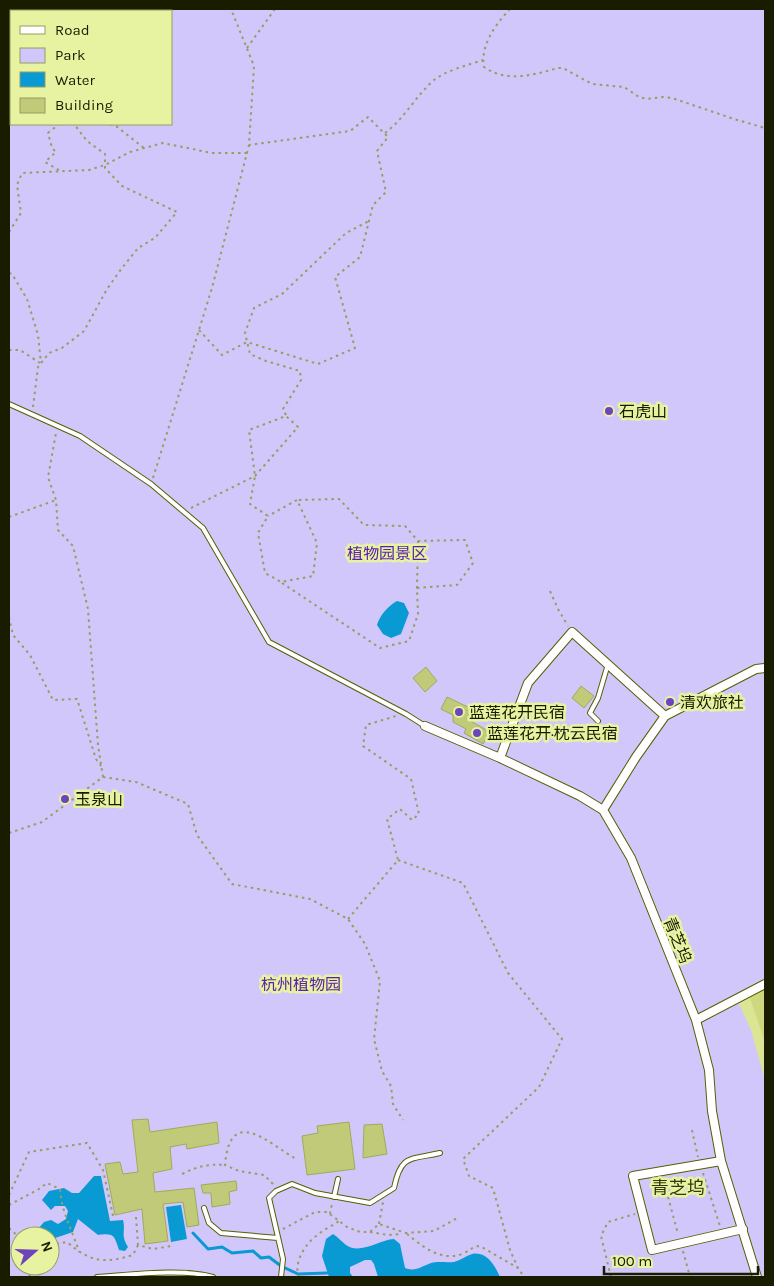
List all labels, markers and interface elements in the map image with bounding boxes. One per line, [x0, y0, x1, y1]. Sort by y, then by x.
legend [10, 10, 172, 125]
text: Road [55, 21, 90, 39]
text: Park [55, 46, 85, 64]
text: Water [55, 71, 96, 89]
text: Building [55, 96, 113, 114]
place label: 石虎山 [619, 402, 667, 421]
marker: 石虎山 [603, 405, 615, 417]
park label: 植物园景区 [347, 544, 427, 563]
place label: 清欢旅社 [680, 693, 744, 712]
marker: 清欢旅社 [664, 696, 676, 708]
place label: 蓝莲花开民宿 [469, 703, 565, 722]
marker: 蓝莲花开民宿 [453, 706, 465, 718]
place label: 蓝莲花开·枕云民宿 [487, 724, 618, 743]
marker: 蓝莲花开·枕云民宿 [471, 727, 483, 739]
place label: 玉泉山 [75, 790, 123, 809]
marker: 玉泉山 [59, 793, 71, 805]
street label: 青芝坞 [660, 914, 695, 966]
park label: 杭州植物园 [261, 975, 341, 994]
district label: 青芝坞 [651, 1177, 705, 1199]
north arrow [10, 1226, 60, 1276]
text: N [37, 1239, 56, 1254]
scale bar [604, 1244, 758, 1276]
text: 100 m [612, 1252, 652, 1270]

